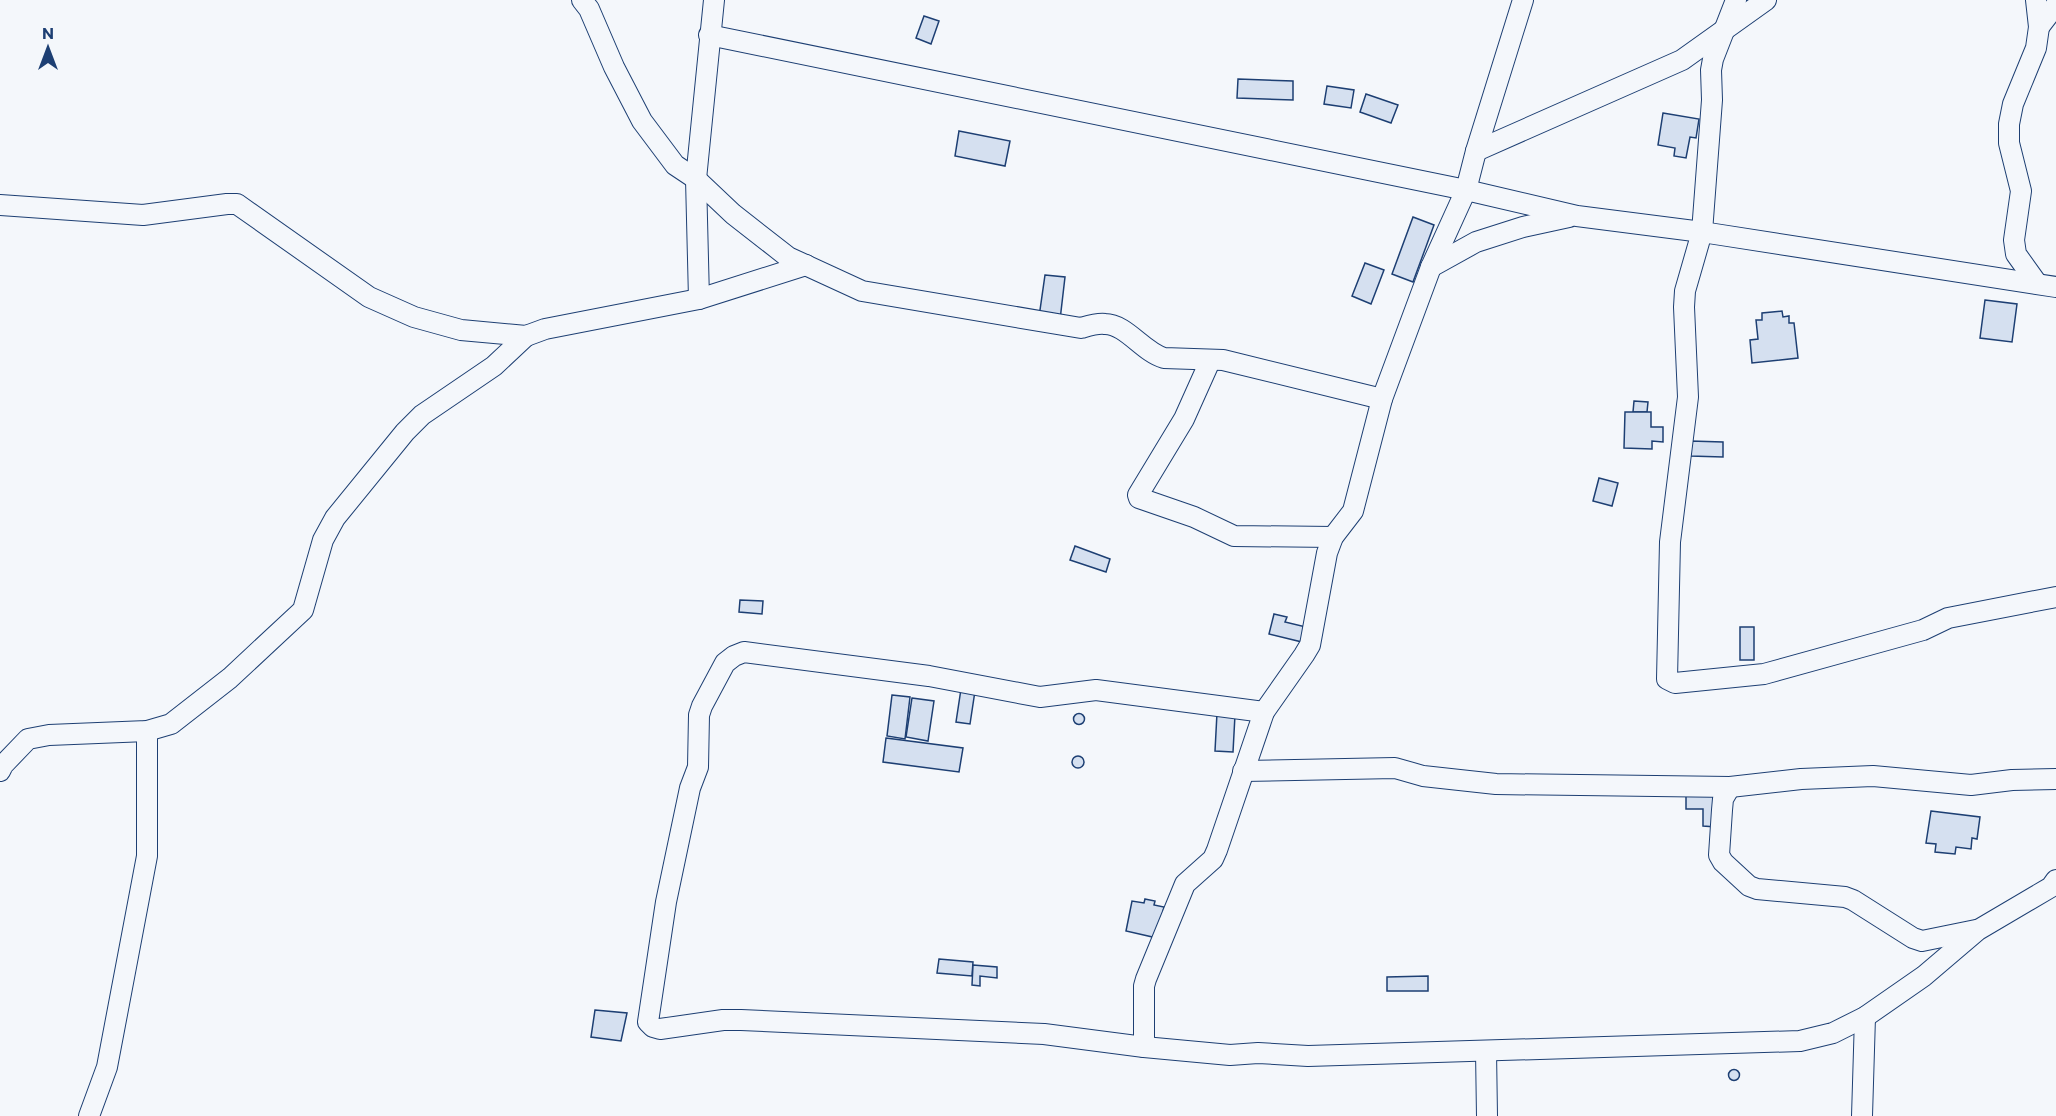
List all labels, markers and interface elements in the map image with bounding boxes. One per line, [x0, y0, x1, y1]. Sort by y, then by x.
north arrow [18, 18, 78, 78]
text: N [42, 23, 54, 42]

